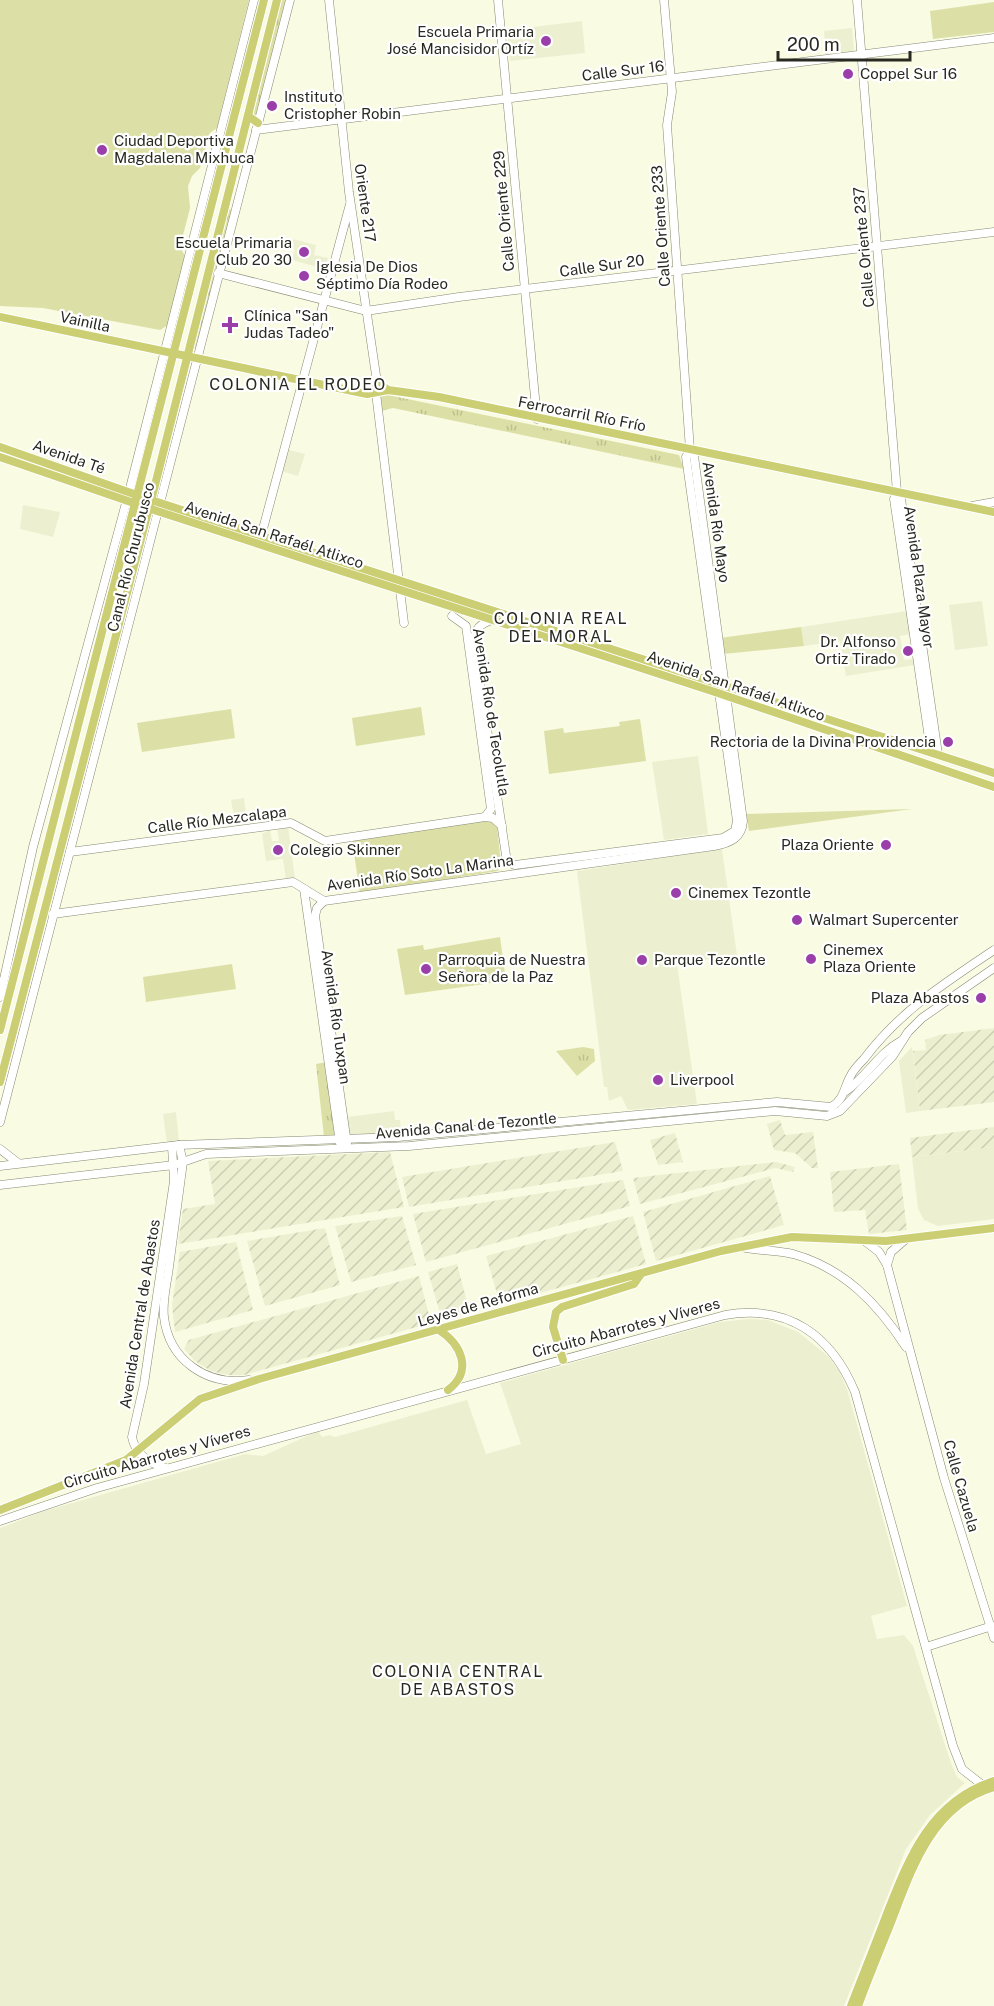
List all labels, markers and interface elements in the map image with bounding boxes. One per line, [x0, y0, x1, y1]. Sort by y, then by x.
place label: Escuela Primaria José Mancisidor Ortíz [387, 23, 534, 57]
scale bar [778, 24, 910, 62]
marker: Escuela Primaria José Mancisidor Ortíz [539, 34, 553, 48]
text: 200 m [787, 34, 840, 55]
street label: Calle Sur 16 [581, 57, 665, 84]
place label: Coppel Sur 16 [860, 65, 957, 82]
marker: Coppel Sur 16 [841, 67, 855, 81]
place label: Instituto Cristopher Robin [284, 88, 401, 122]
marker: Instituto Cristopher Robin [265, 99, 279, 113]
place label: Ciudad Deportiva Magdalena Mixhuca [114, 132, 254, 166]
marker: Ciudad Deportiva Magdalena Mixhuca [95, 143, 109, 157]
street label: Calle Oriente 229 [490, 150, 517, 272]
street label: Oriente 217 [352, 163, 379, 243]
street label: Calle Oriente 233 [648, 165, 673, 287]
street label: Calle Oriente 237 [850, 186, 877, 308]
place label: Escuela Primaria Club 20 30 [175, 234, 292, 268]
marker: Escuela Primaria Club 20 30 [297, 245, 311, 259]
street label: Calle Sur 20 [558, 251, 645, 280]
place label: Iglesia De Dios Séptimo Día Rodeo [316, 258, 448, 292]
marker: Iglesia De Dios Séptimo Día Rodeo [297, 269, 311, 283]
place label: Clínica "San Judas Tadeo" [244, 307, 334, 341]
street label: Vainilla [58, 308, 112, 335]
marker: Clínica "San Judas Tadeo" [221, 316, 239, 334]
district label: COLONIA EL RODEO [209, 375, 387, 394]
street label: Ferrocarril Río Frío [517, 393, 648, 434]
street label: Avenida Té [31, 436, 108, 477]
street label: Avenida Río Mayo [700, 460, 733, 584]
street label: Canal Río Churubusco [104, 480, 157, 633]
street label: Avenida San Rafaél Atlixco [183, 498, 366, 572]
street label: Avenida Plaza Mayor [901, 504, 938, 650]
district label: COLONIA REAL DEL MORAL [494, 609, 628, 646]
street label: Avenida Río de Tecolutla [470, 627, 513, 797]
place label: Dr. Alfonso Ortiz Tirado [815, 633, 896, 667]
marker: Dr. Alfonso Ortiz Tirado [901, 644, 915, 658]
street label: Avenida San Rafaél Atlixco [645, 647, 827, 724]
place label: Rectoria de la Divina Providencia [710, 733, 936, 750]
marker: Rectoria de la Divina Providencia [941, 735, 955, 749]
street label: Calle Río Mezcalapa [147, 803, 287, 836]
place label: Plaza Oriente [781, 836, 874, 853]
marker: Plaza Oriente [879, 838, 893, 852]
place label: Colegio Skinner [290, 841, 401, 858]
marker: Colegio Skinner [271, 843, 285, 857]
street label: Avenida Río Soto La Marina [325, 851, 515, 894]
place label: Cinemex Tezontle [688, 884, 811, 901]
marker: Cinemex Tezontle [669, 886, 683, 900]
place label: Walmart Supercenter [809, 911, 959, 928]
marker: Walmart Supercenter [790, 913, 804, 927]
place label: Cinemex Plaza Oriente [823, 941, 916, 975]
street label: Avenida Río Tuxpan [319, 949, 354, 1085]
place label: Parroquia de Nuestra Señora de la Paz [438, 951, 586, 985]
place label: Parque Tezontle [654, 951, 766, 968]
marker: Cinemex Plaza Oriente [804, 952, 818, 966]
marker: Parque Tezontle [635, 953, 649, 967]
marker: Parroquia de Nuestra Señora de la Paz [419, 962, 433, 976]
place label: Plaza Abastos [871, 989, 969, 1006]
marker: Plaza Abastos [974, 991, 988, 1005]
place label: Liverpool [670, 1071, 735, 1088]
marker: Liverpool [651, 1073, 665, 1087]
street label: Avenida Canal de Tezontle [375, 1109, 557, 1142]
street label: Avenida Central de Abastos [116, 1218, 163, 1410]
street label: Leyes de Reforma [416, 1279, 540, 1330]
street label: Circuito Abarrotes y Víveres [530, 1294, 722, 1361]
street label: Circuito Abarrotes y Víveres [62, 1422, 252, 1491]
street label: Calle Cazuela [940, 1438, 983, 1534]
district label: COLONIA CENTRAL DE ABASTOS [372, 1662, 544, 1699]

